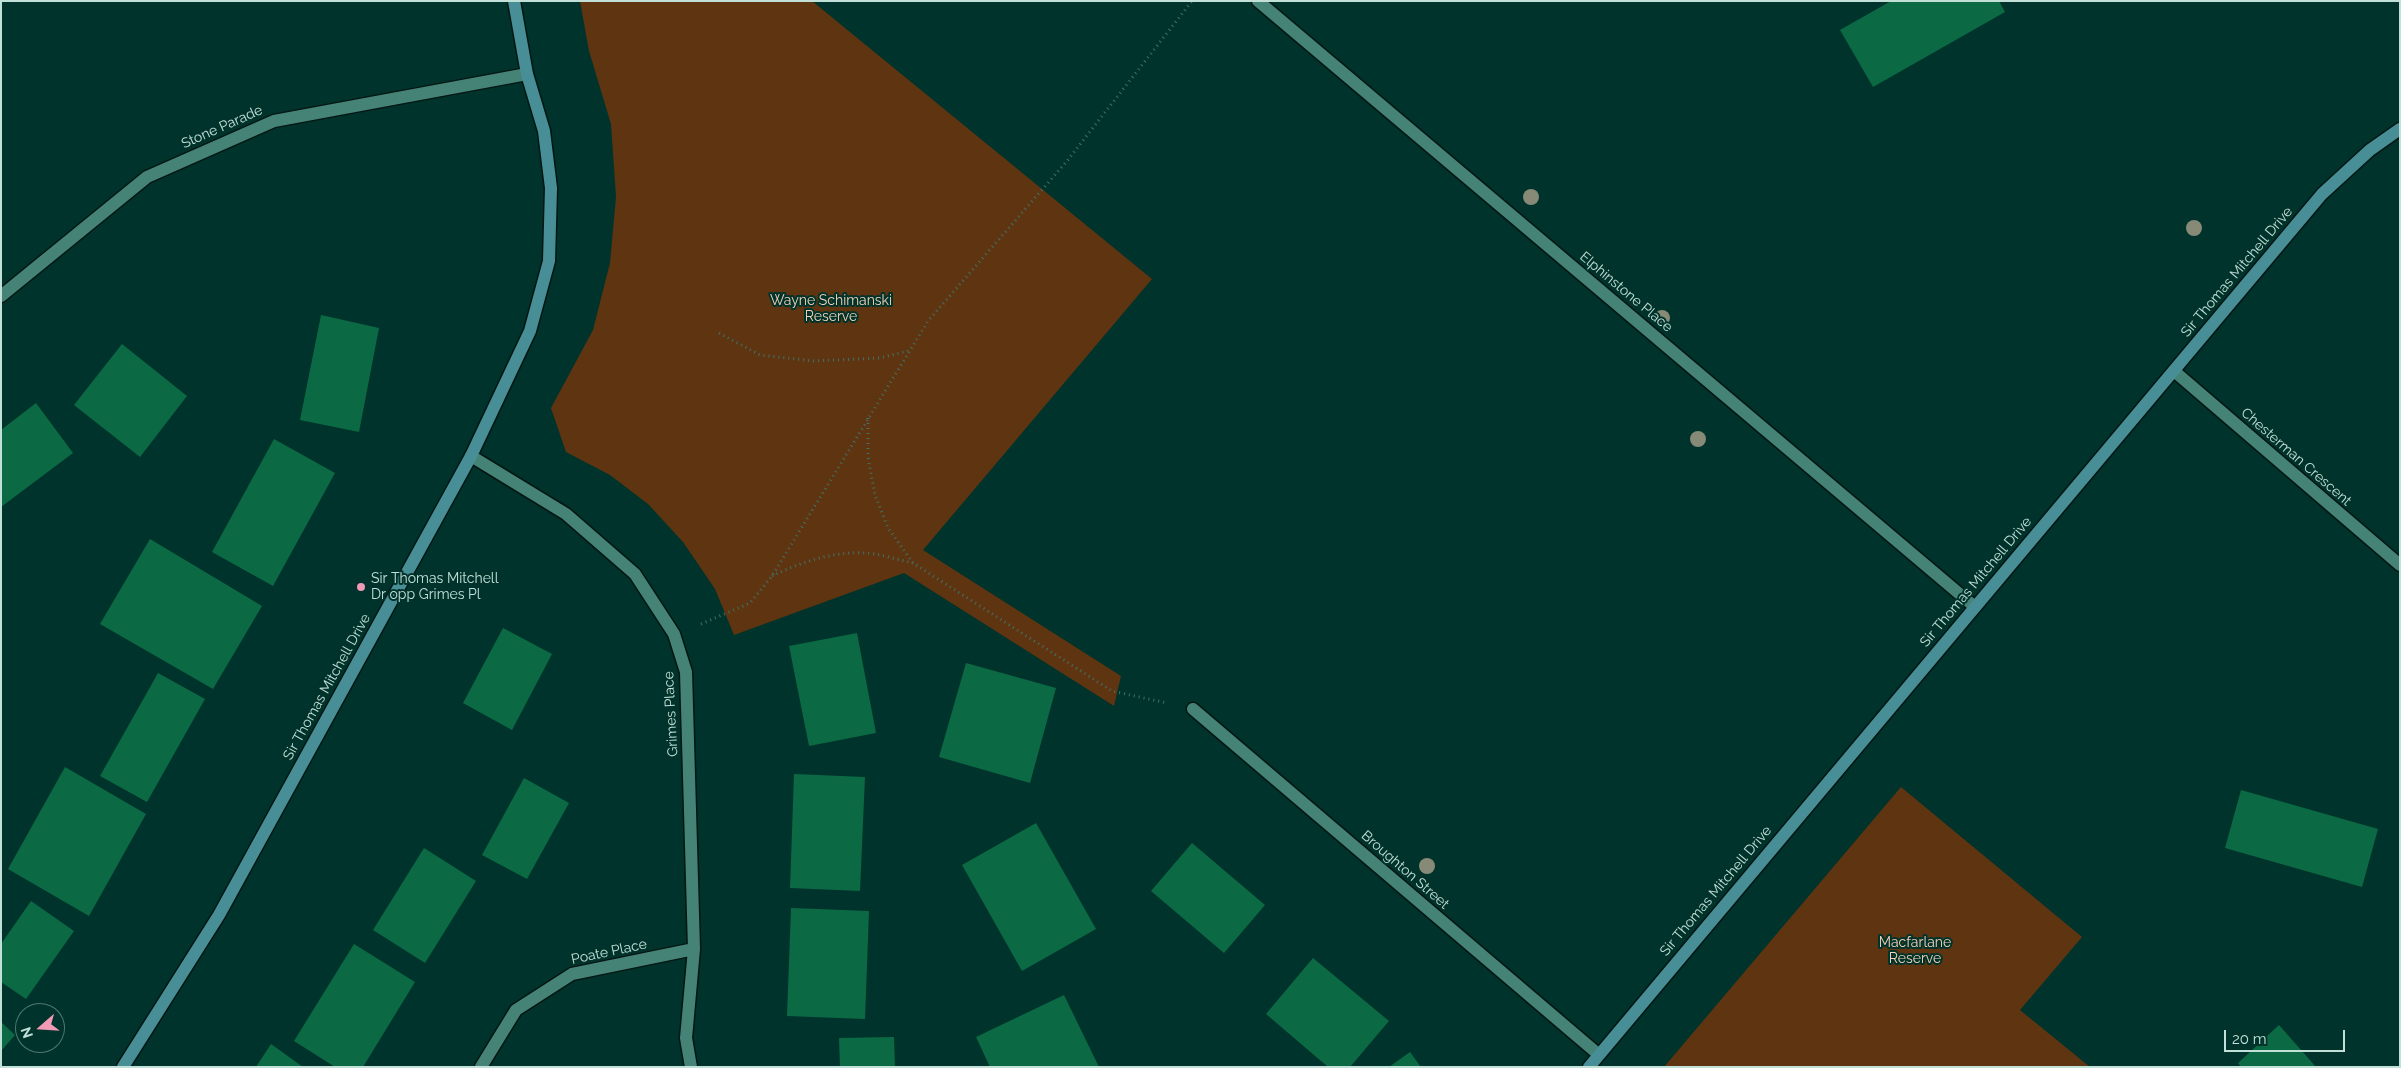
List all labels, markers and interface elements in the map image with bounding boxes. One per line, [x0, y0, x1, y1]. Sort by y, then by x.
street label: Stone Parade [179, 102, 265, 152]
street label: Sir Thomas Mitchell Drive [2178, 204, 2296, 340]
street label: Elphinstone Place [1576, 248, 1676, 336]
park label: Wayne Schimanski Reserve [770, 293, 892, 326]
street label: Chesterman Crescent [2237, 405, 2355, 509]
street label: Sir Thomas Mitchell Drive [1917, 514, 2035, 650]
place label: Sir Thomas Mitchell Dr opp Grimes Pl [371, 571, 498, 604]
marker: Sir Thomas Mitchell Dr opp Grimes Pl [355, 581, 367, 593]
street label: Sir Thomas Mitchell Drive [280, 611, 374, 763]
street label: Grimes Place [660, 671, 682, 757]
street label: Sir Thomas Mitchell Drive [1657, 823, 1775, 959]
street label: Broughton Street [1358, 827, 1452, 913]
park label: Macfarlane Reserve [1879, 935, 1951, 968]
street label: Poate Place [570, 936, 648, 968]
north arrow [15, 1003, 65, 1053]
scale bar [2226, 1020, 2347, 1052]
text: N [17, 1025, 36, 1040]
text: 20 m [2232, 1030, 2267, 1048]

